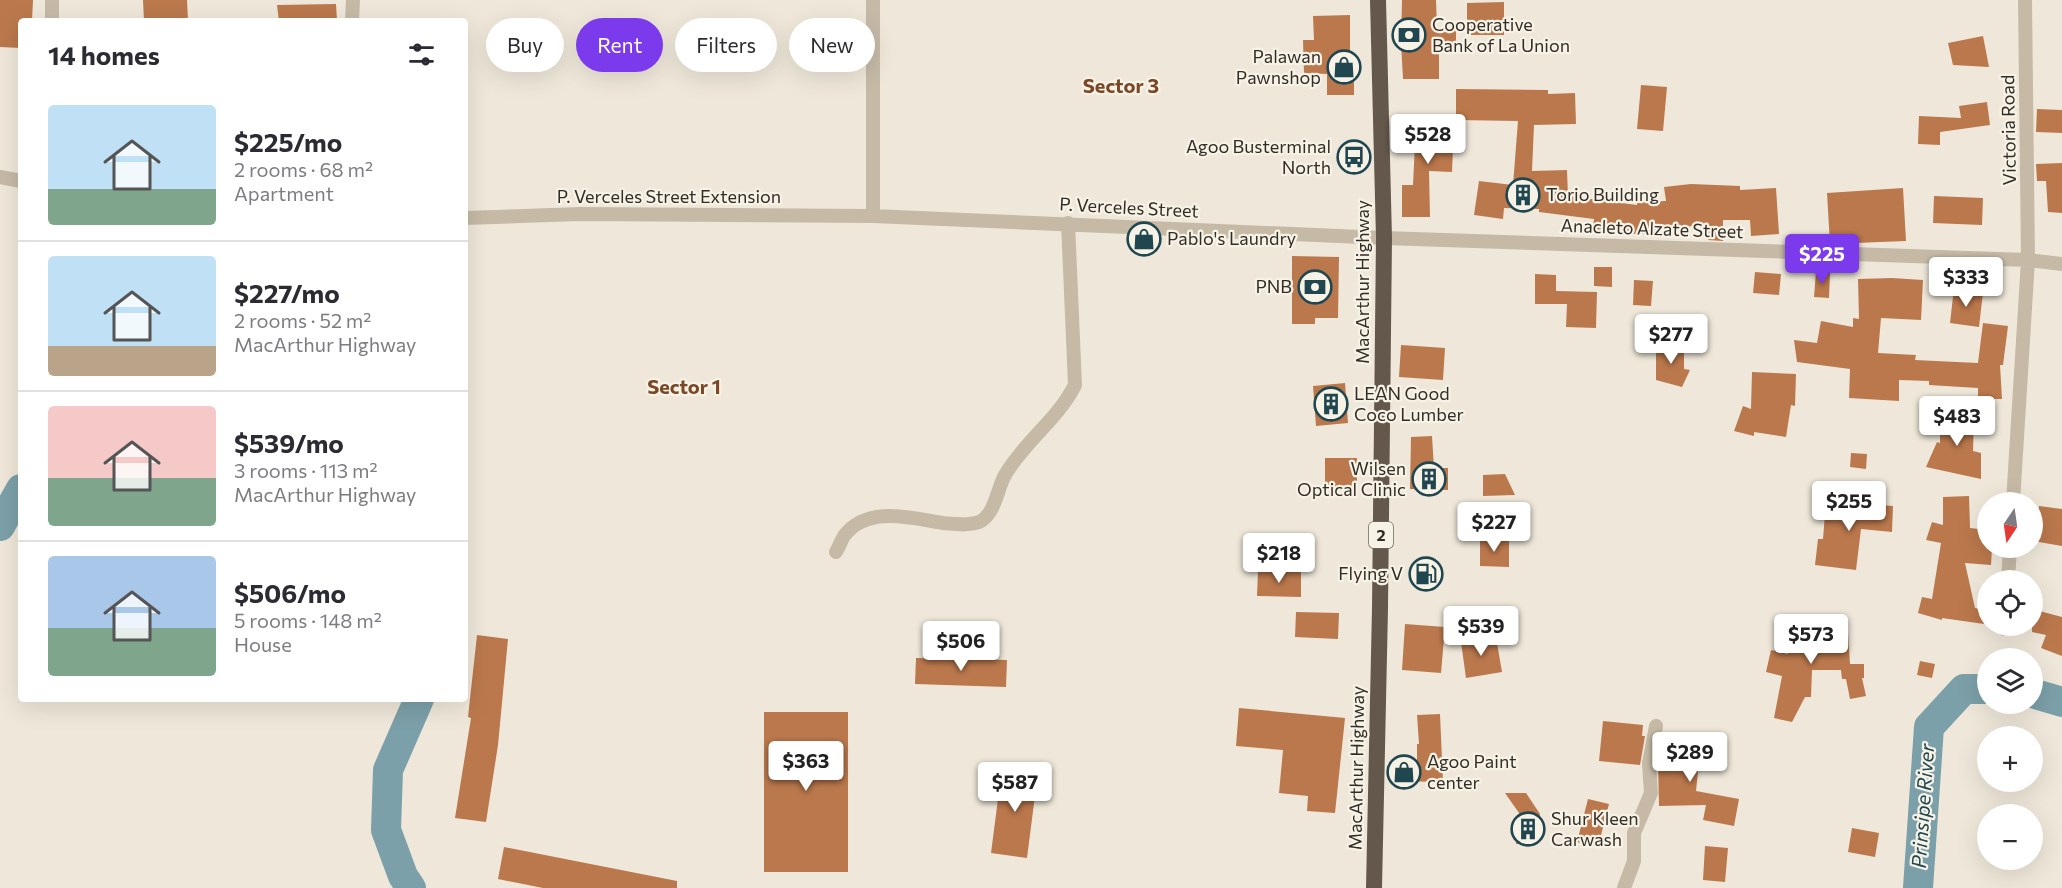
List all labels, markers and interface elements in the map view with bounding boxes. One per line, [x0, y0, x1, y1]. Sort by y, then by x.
place label: Cooperative Bank of La Union [1432, 13, 1570, 56]
bank icon: Cooperative Bank of La Union [1391, 17, 1427, 53]
chip: Buy [486, 18, 564, 72]
chip: Rent [576, 18, 663, 72]
chip: Filters [675, 18, 777, 72]
chip: New [789, 18, 875, 72]
icon: filters [405, 38, 438, 71]
text: 14 homes [48, 39, 160, 70]
place label: Palawan Pawnshop [1236, 45, 1321, 88]
shop icon: Palawan Pawnshop [1326, 49, 1362, 85]
district label: Sector 3 [1083, 73, 1159, 97]
street label: Victoria Road [1996, 75, 2020, 186]
pin: $528 [1392, 114, 1464, 165]
text: $528 [1405, 121, 1451, 145]
text: $225/mo [234, 126, 342, 157]
icon: home [96, 129, 168, 201]
place label: Agoo Busterminal North [1186, 135, 1331, 178]
bus stop icon: Agoo Busterminal North [1336, 139, 1372, 175]
text: 2 rooms · 68 m² [234, 157, 373, 181]
building icon: Torio Building [1505, 177, 1541, 213]
text: Apartment [234, 181, 334, 205]
place label: Torio Building [1546, 183, 1659, 205]
street label: P. Verceles Street Extension [557, 185, 781, 207]
street label: P. Verceles Street [1059, 192, 1199, 222]
street label: MacArthur Highway [1351, 200, 1373, 364]
street label: Anacleto Alzate Street [1560, 214, 1744, 242]
shop icon: Pablo's Laundry [1126, 221, 1162, 257]
place label: Pablo's Laundry [1167, 227, 1296, 249]
pin: $225 [1786, 234, 1858, 285]
text: $225 [1799, 241, 1845, 265]
pin: $333 [1930, 257, 2002, 308]
text: $333 [1943, 264, 1989, 288]
bank icon: PNB [1297, 269, 1333, 305]
place label: PNB [1256, 275, 1292, 297]
text: $227/mo [234, 277, 340, 308]
icon: home [96, 280, 168, 352]
text: 2 rooms · 52 m² [234, 308, 371, 332]
pin: $277 [1635, 314, 1707, 365]
text: $277 [1649, 321, 1693, 345]
text: MacArthur Highway [234, 332, 416, 356]
district label: Sector 1 [647, 374, 721, 398]
place label: LEAN Good Coco Lumber [1354, 382, 1464, 425]
building icon: LEAN Good Coco Lumber [1313, 386, 1349, 422]
pin: $483 [1921, 396, 1993, 447]
text: $483 [1933, 403, 1981, 427]
text: $539/mo [234, 427, 344, 458]
icon: home [96, 430, 168, 502]
place label: Wilsen Optical Clinic [1297, 457, 1406, 500]
text: 3 rooms · 113 m² [234, 458, 378, 482]
building icon: Wilsen Optical Clinic [1411, 461, 1447, 497]
pin: $255 [1813, 481, 1885, 532]
text: MacArthur Highway [234, 482, 416, 506]
text: $255 [1826, 488, 1872, 512]
north arrow [1977, 492, 2043, 558]
map controls [1977, 492, 2043, 870]
pin: $227 [1458, 502, 1530, 553]
text: $227 [1471, 509, 1517, 533]
road number: 2 [1369, 522, 1393, 548]
pin: $218 [1243, 533, 1315, 584]
text: $218 [1257, 540, 1301, 564]
fuel station icon: Flying V [1408, 556, 1444, 592]
place label: Flying V [1338, 562, 1403, 584]
button: locate [1977, 570, 2043, 636]
text: $506/mo [234, 577, 346, 608]
icon: home [96, 580, 168, 652]
pin: $539 [1445, 606, 1517, 657]
text: 5 rooms · 148 m² [234, 608, 382, 632]
text: $539 [1457, 613, 1505, 637]
pin: $573 [1775, 614, 1847, 665]
pin: $506 [925, 621, 997, 672]
text: $573 [1788, 621, 1834, 645]
text: $506 [937, 628, 985, 652]
text: House [234, 632, 292, 656]
button: layers [1977, 648, 2043, 714]
street label: MacArthur Highway [1344, 686, 1368, 850]
button: + [1977, 726, 2043, 792]
pin: $289 [1654, 732, 1726, 783]
text: $289 [1666, 739, 1714, 763]
pin: $363 [770, 741, 842, 792]
water label: Prinsipe River [1906, 742, 1938, 869]
text: $363 [782, 748, 830, 772]
place label: Agoo Paint center [1427, 750, 1517, 793]
shop icon: Agoo Paint center [1386, 754, 1422, 790]
pin: $587 [979, 762, 1051, 813]
text: $587 [992, 769, 1038, 793]
button: − [1977, 804, 2043, 870]
place label: Shur Kleen Carwash [1551, 807, 1639, 850]
building icon: Shur Kleen Carwash [1510, 811, 1546, 847]

